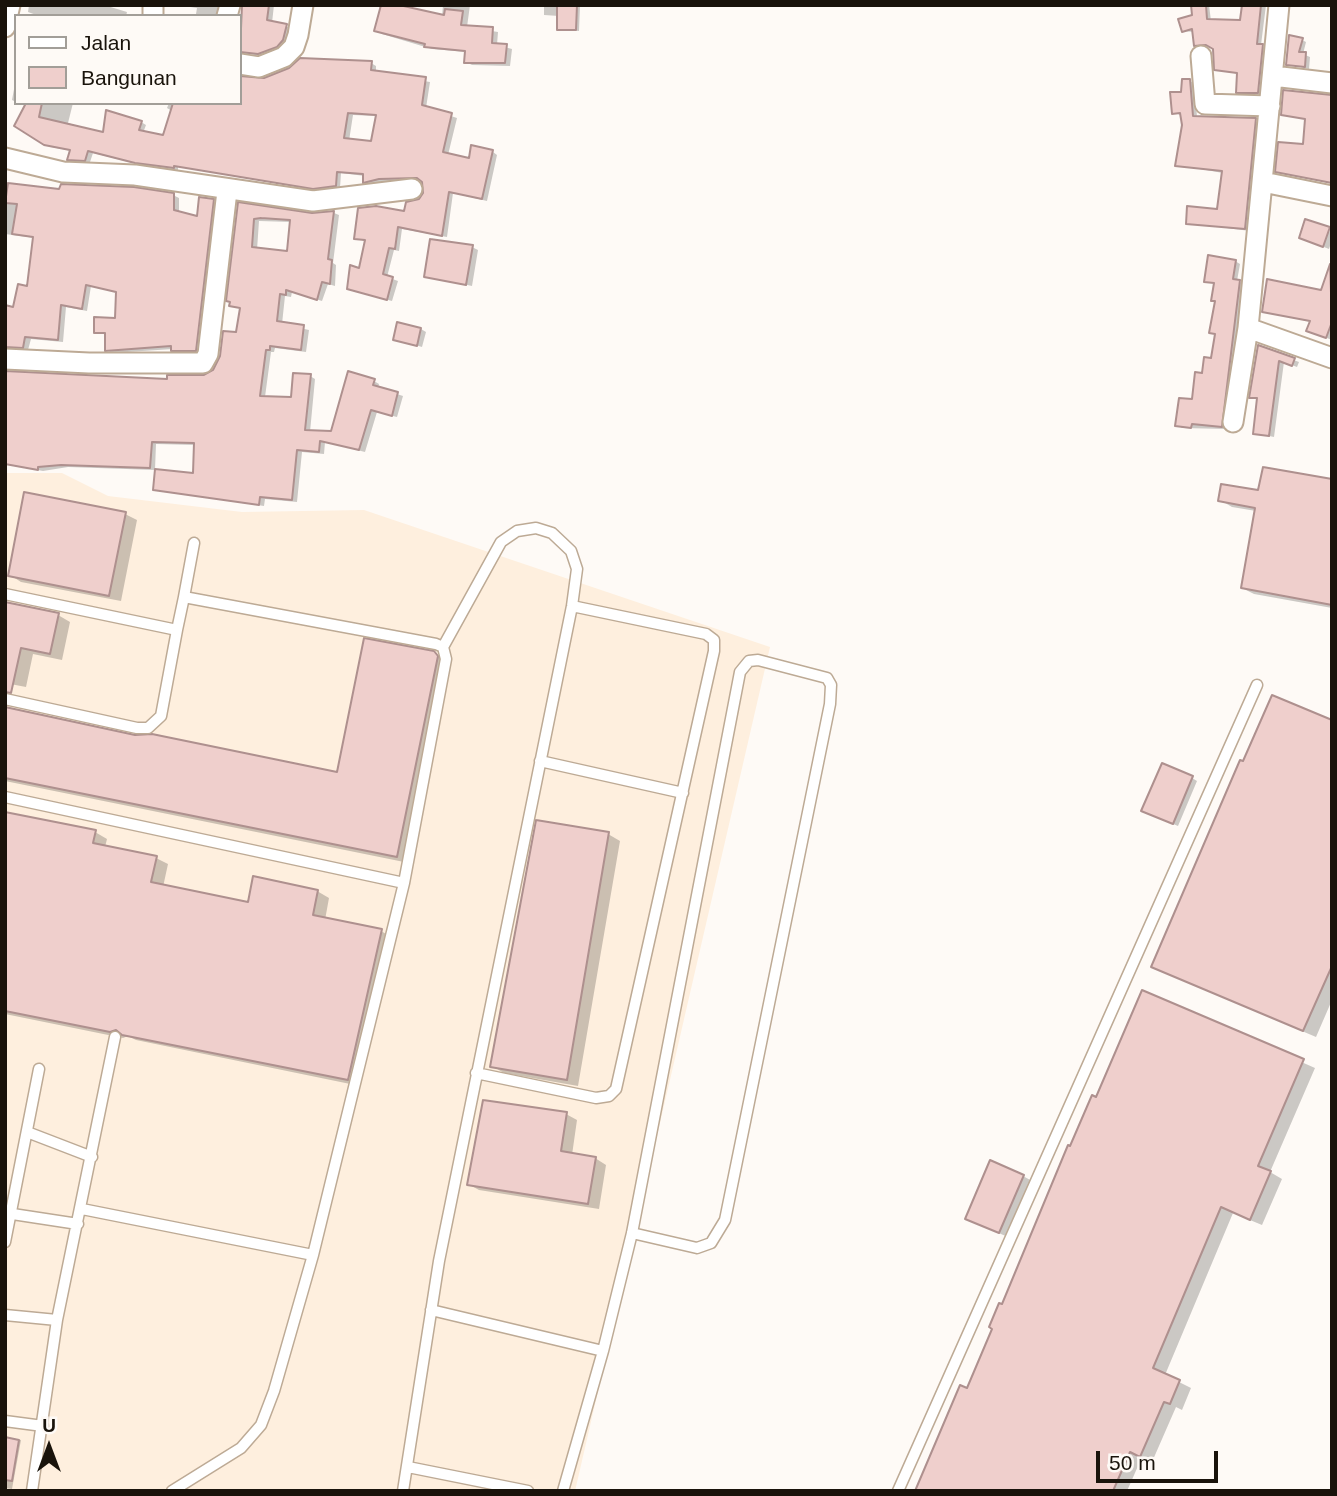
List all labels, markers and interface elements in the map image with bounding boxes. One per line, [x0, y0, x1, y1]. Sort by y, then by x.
legend [14, 14, 242, 105]
text: Jalan [81, 31, 131, 54]
text: Bangunan [81, 66, 177, 89]
north arrow [14, 1412, 84, 1482]
text: U [42, 1415, 56, 1436]
scale bar [1099, 1436, 1222, 1480]
text: 50 m [1109, 1451, 1156, 1474]

